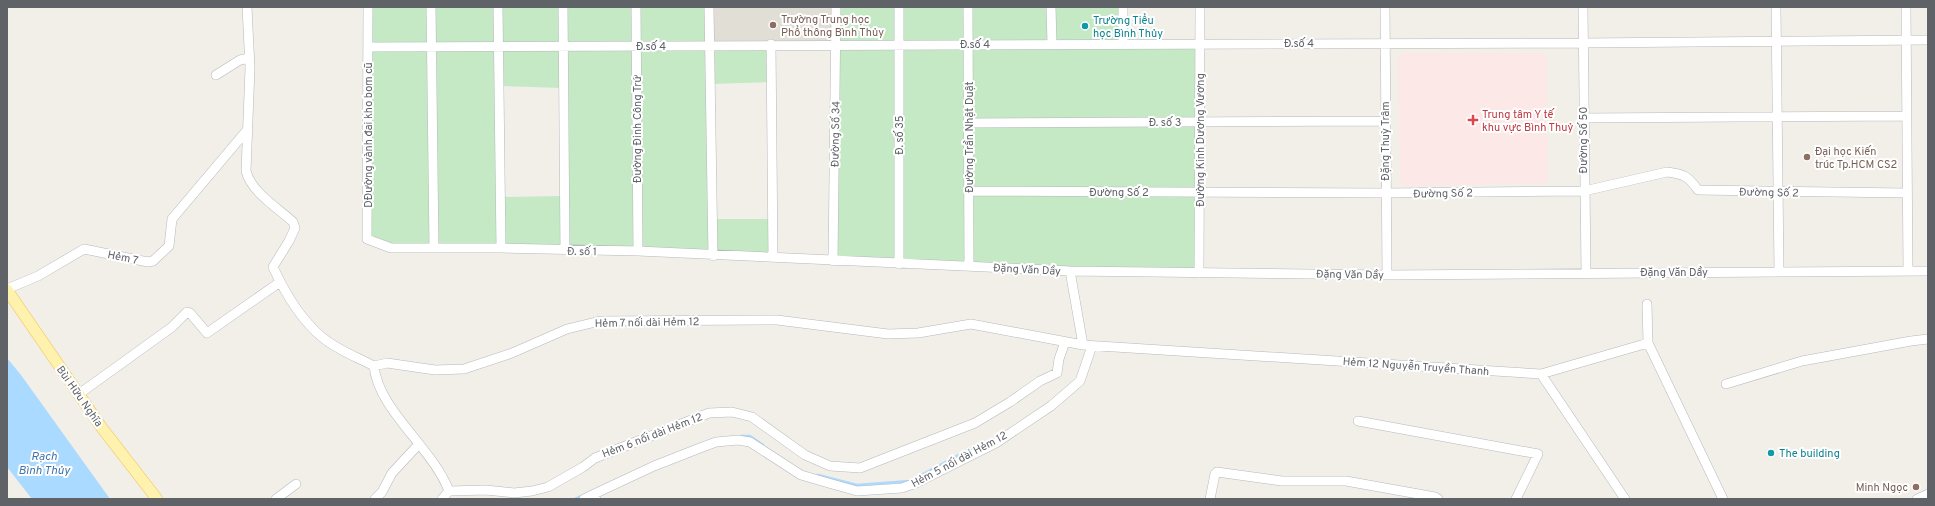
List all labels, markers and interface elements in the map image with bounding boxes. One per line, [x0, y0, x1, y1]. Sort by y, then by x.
place label: Trường Trung học Phổ thông Bình Thủy [781, 13, 884, 40]
place label: Trường Tiểu học Bình Thủy [1093, 13, 1163, 41]
marker: Trường Trung học Phổ thông Bình Thủy [768, 20, 778, 30]
marker: Trường Tiểu học Bình Thủy [1080, 21, 1090, 31]
street label: Đ.số 4 [1284, 37, 1314, 51]
street label: Đ.số 4 [960, 38, 990, 52]
street label: Đ.số 4 [636, 40, 666, 54]
street label: DĐường vành đai kho bom cũ [362, 62, 376, 208]
street label: Đường Kinh Dương Vương [1194, 73, 1208, 207]
street label: Đường Đinh Công Trứ [631, 75, 645, 183]
street label: Đường Trần Nhật Duật [963, 81, 977, 193]
street label: Đường Số 34 [828, 101, 844, 167]
street label: Đặng Thuỳ Trâm [1379, 101, 1393, 181]
street label: Đường Số 50 [1577, 107, 1591, 173]
place label: Trung tâm Y tế khu vực Bình Thuỷ [1482, 108, 1574, 135]
marker: Trung tâm Y tế khu vực Bình Thuỷ [1467, 114, 1479, 126]
street label: Đ. số 35 [893, 115, 907, 155]
street label: Đ. số 3 [1149, 116, 1181, 130]
place label: Đại học Kiến trúc Tp.HCM CS2 [1815, 145, 1897, 172]
marker: Đại học Kiến trúc Tp.HCM CS2 [1802, 152, 1812, 162]
street label: Đường Số 2 [1739, 185, 1799, 201]
street label: Đường Số 2 [1089, 186, 1149, 200]
street label: Đường Số 2 [1413, 186, 1473, 202]
street label: Đ. số 1 [567, 245, 597, 259]
street label: Hẻm 7 [106, 248, 140, 268]
street label: Đặng Văn Dầy [993, 261, 1061, 279]
street label: Đặng Văn Dầy [1640, 266, 1708, 280]
street label: Đặng Văn Dầy [1316, 267, 1384, 283]
street label: Hẻm 7 nối dài Hẻm 12 [594, 315, 700, 331]
street label: Hẻm 12 Nguyễn Truyền Thanh [1342, 354, 1490, 379]
street label: Bùi Hữu Nghĩa [53, 363, 106, 430]
street label: Hẻm 6 nối dài Hẻm 12 [600, 410, 705, 462]
street label: Hẻm 5 nối dài Hẻm 12 [909, 429, 1010, 491]
place label: The building [1779, 447, 1840, 461]
marker: The building [1766, 448, 1776, 458]
water label: Rạch Bình Thủy [18, 449, 71, 479]
place label: Minh Ngọc [1856, 481, 1908, 495]
marker: Minh Ngọc [1911, 482, 1921, 492]

